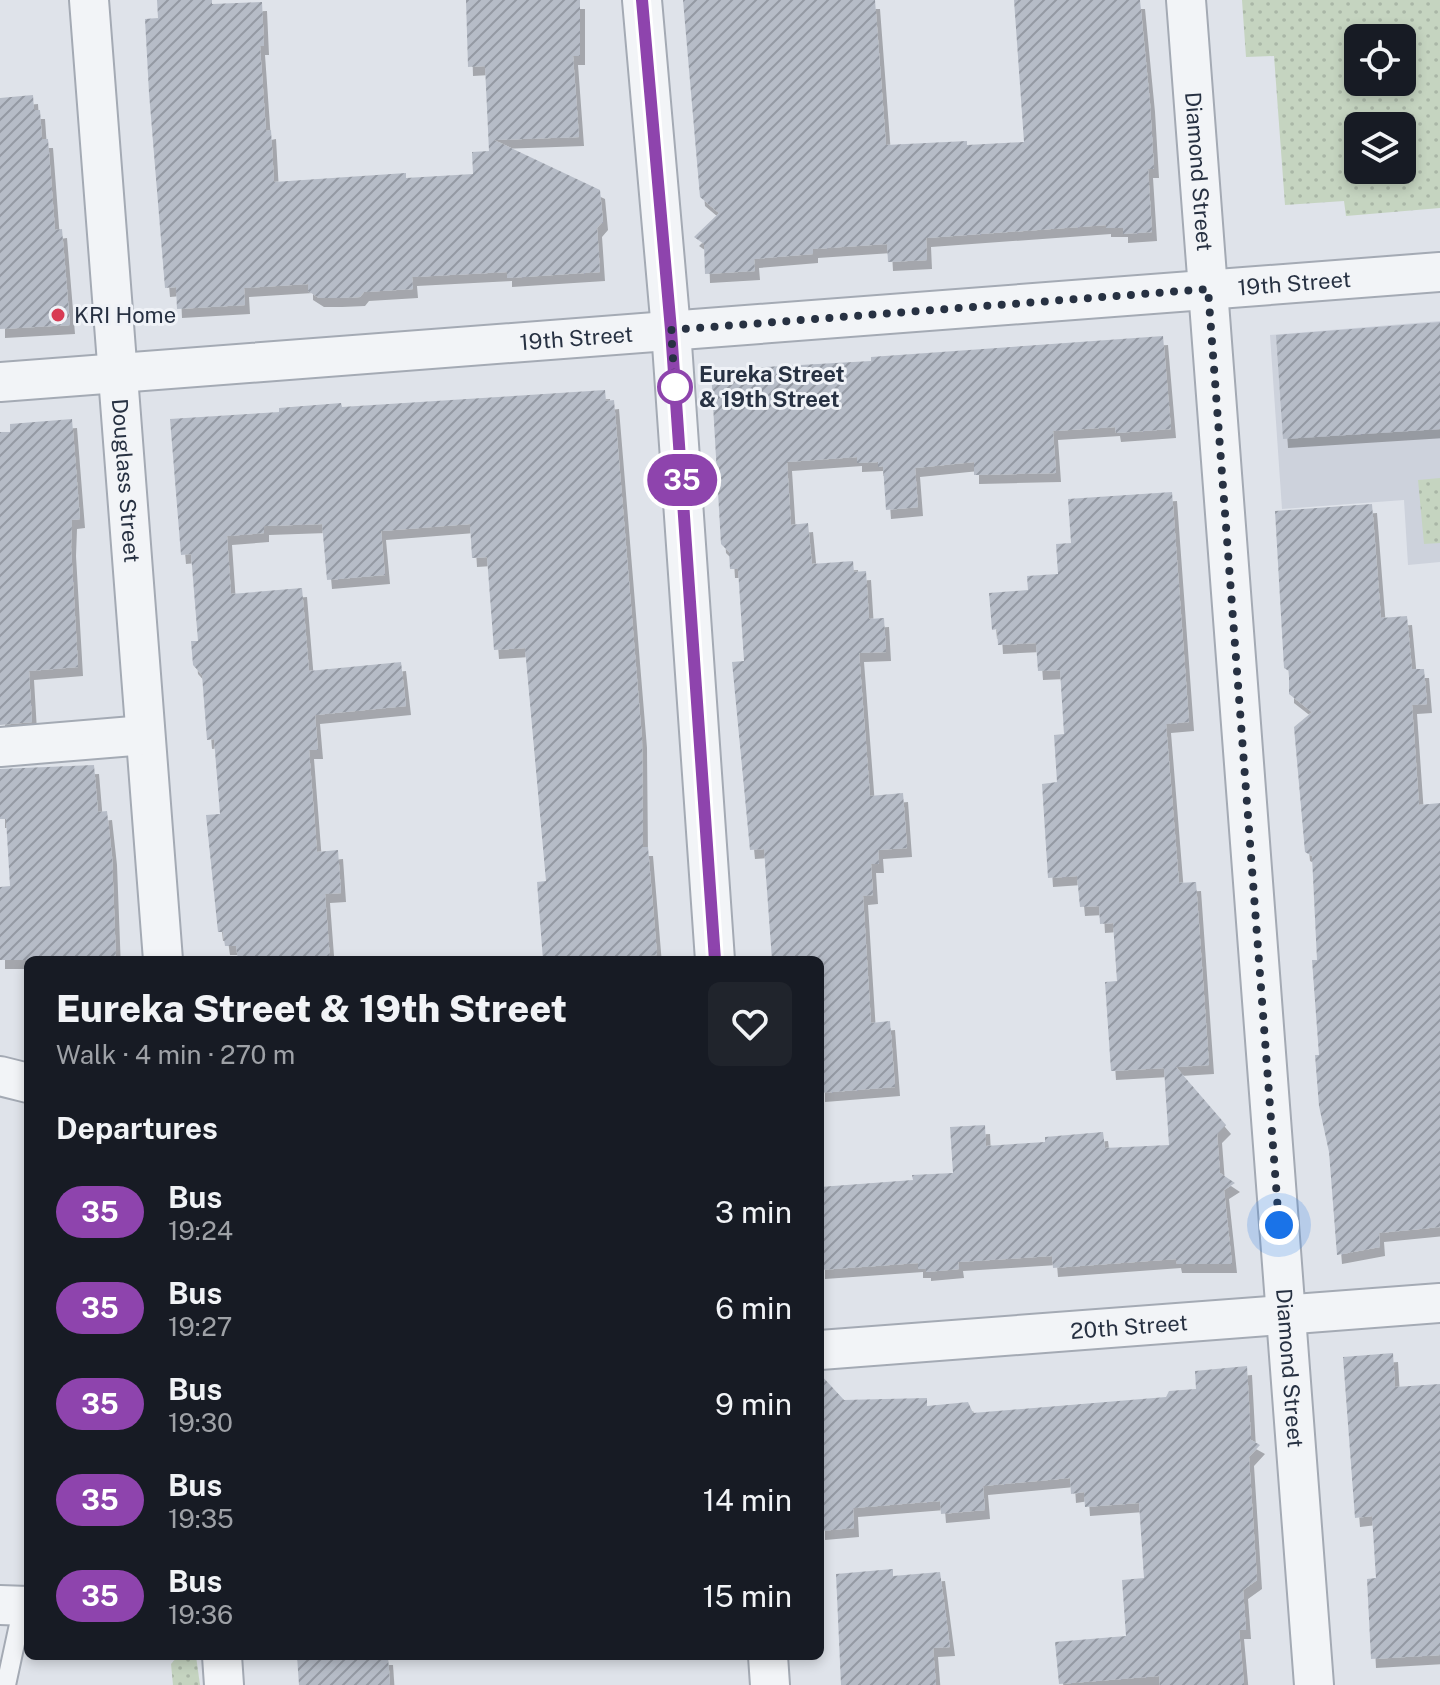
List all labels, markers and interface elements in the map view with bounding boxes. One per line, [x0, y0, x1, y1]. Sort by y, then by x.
map controls [1344, 24, 1416, 184]
button: locate [1344, 24, 1416, 96]
street label: Diamond Street [1180, 91, 1218, 252]
button: layers [1344, 112, 1416, 184]
street label: 19th Street [1237, 266, 1352, 300]
place label: KRI Home [74, 302, 176, 328]
marker: KRI Home [49, 306, 67, 324]
street label: 19th Street [519, 321, 634, 355]
place label: Eureka Street & 19th Street [699, 361, 845, 412]
marker: Eureka Street & 19th Street [658, 370, 692, 404]
street label: Douglass Street [107, 398, 145, 564]
line badge: 35 [646, 454, 718, 506]
text: 35 [663, 463, 701, 496]
button: heart [708, 982, 792, 1066]
text: Eureka Street & 19th Street [56, 986, 567, 1031]
text: Walk · 4 min · 270 m [56, 1039, 295, 1070]
text: Departures [56, 1110, 218, 1146]
text: Bus [168, 1179, 222, 1215]
text: 3 min [715, 1194, 792, 1230]
text: 35 [81, 1195, 119, 1228]
your location [1259, 1205, 1299, 1245]
text: 19:24 [168, 1215, 233, 1246]
text: Bus [168, 1275, 222, 1311]
street label: Diamond Street [1271, 1287, 1309, 1449]
text: 6 min [715, 1290, 792, 1326]
text: 35 [81, 1291, 119, 1324]
street label: 20th Street [1070, 1309, 1189, 1344]
text: 19:27 [168, 1311, 232, 1342]
text: Bus [168, 1371, 222, 1407]
text: 9 min [715, 1386, 792, 1422]
text: 35 [81, 1387, 119, 1420]
text: 19:30 [168, 1407, 233, 1438]
text: Bus [168, 1467, 222, 1503]
text: 14 min [703, 1482, 792, 1518]
text: 35 [81, 1483, 119, 1516]
text: 19:35 [168, 1503, 234, 1534]
text: Bus [168, 1563, 222, 1599]
text: 15 min [702, 1578, 792, 1614]
text: 35 [81, 1579, 119, 1612]
text: 19:36 [168, 1599, 233, 1630]

